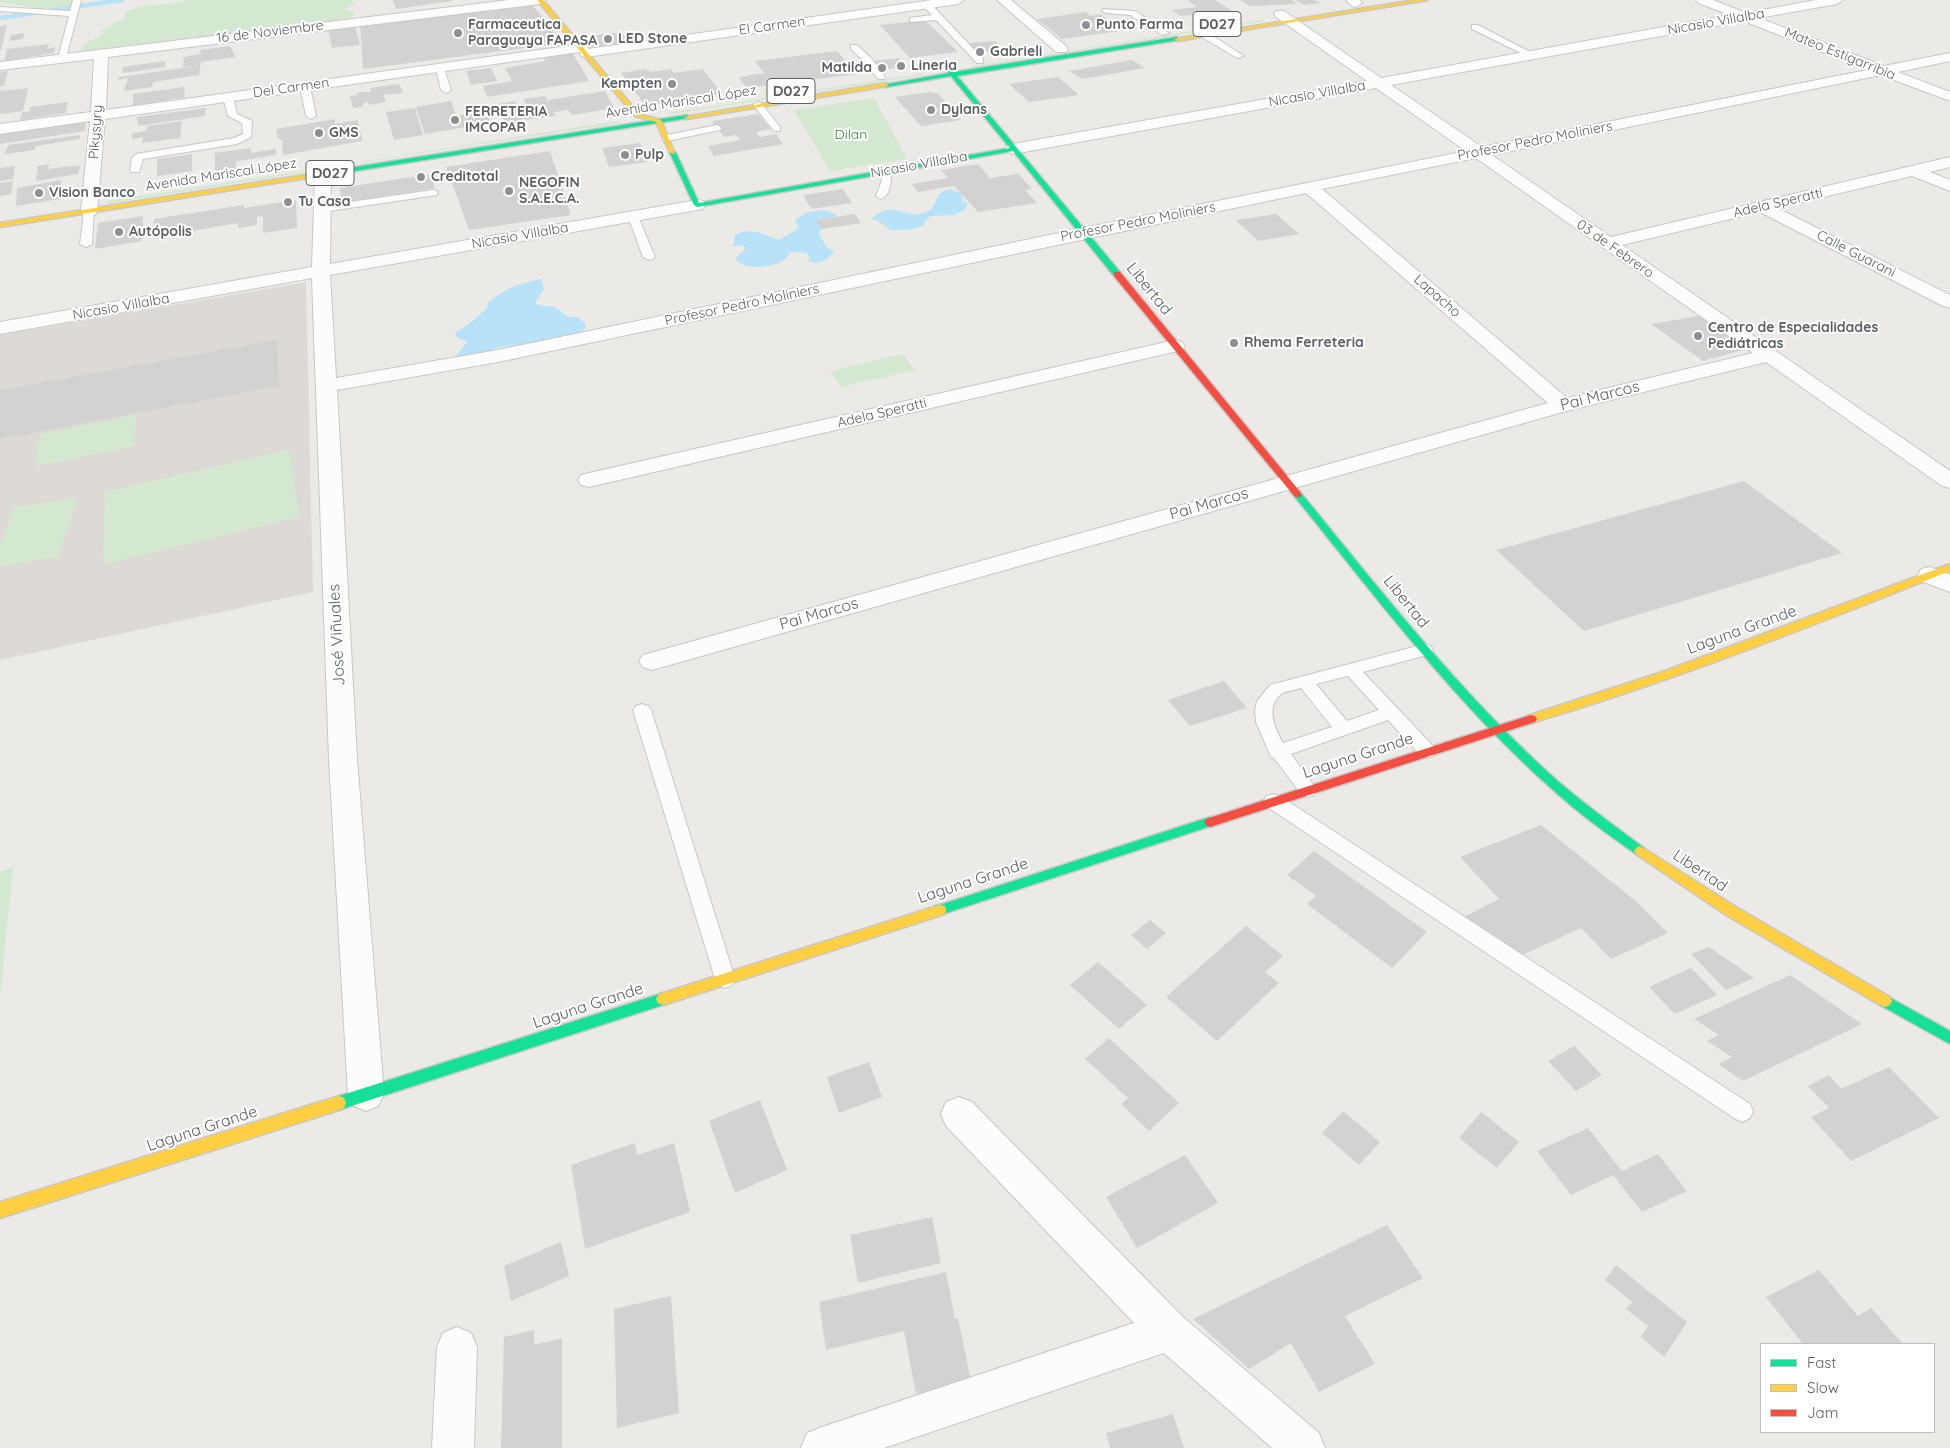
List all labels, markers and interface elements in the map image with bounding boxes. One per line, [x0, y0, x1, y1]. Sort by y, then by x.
street label: Nicasio Villalba [1666, 5, 1766, 39]
road number: D027 [1193, 12, 1241, 36]
street label: El Carmen [738, 13, 806, 39]
street label: 16 de Noviembre [215, 17, 325, 47]
place label: Farmaceutica Paraguaya FAPASA [468, 17, 597, 49]
place label: Punto Farma [1096, 17, 1183, 33]
marker: Punto Farma [1080, 19, 1092, 31]
street label: Mateo Estigarribia [1782, 24, 1898, 84]
marker: Farmaceutica Paraguaya FAPASA [452, 27, 464, 39]
place label: LED Stone [618, 31, 687, 47]
marker: LED Stone [602, 33, 614, 45]
place label: Gabrieli [990, 44, 1042, 60]
marker: Gabrieli [974, 46, 986, 58]
place label: Lineria [911, 58, 957, 74]
place label: Matilda [821, 60, 872, 76]
marker: Lineria [895, 60, 907, 72]
marker: Matilda [876, 62, 888, 74]
street label: Del Carmen [252, 74, 330, 102]
place label: Kempten [601, 76, 662, 92]
street label: Nicasio Villalba [1267, 77, 1367, 111]
marker: Kempten [666, 78, 678, 90]
road number: D027 [767, 78, 815, 104]
street label: Avenida Mariscal López [604, 82, 758, 122]
place label: Dylans [941, 102, 987, 118]
street label: Pikysyry [86, 104, 106, 160]
place label: FERRETERIA IMCOPAR [465, 104, 547, 136]
marker: Dylans [925, 104, 937, 116]
marker: FERRETERIA IMCOPAR [449, 114, 461, 126]
street label: Profesor Pedro Moliniers [1456, 118, 1614, 164]
place label: GMS [329, 125, 359, 141]
marker: GMS [313, 127, 325, 139]
park label: Dilan [835, 127, 867, 143]
place label: Pulp [635, 147, 664, 163]
street label: Nicasio Villalba [869, 148, 969, 182]
marker: Pulp [619, 149, 631, 161]
street label: Avenida Mariscal López [144, 155, 298, 195]
road number: D027 [306, 160, 354, 186]
place label: Creditotal [431, 169, 499, 185]
marker: Creditotal [415, 171, 427, 183]
place label: NEGOFIN S.A.E.C.A. [519, 175, 580, 208]
place label: Vision Banco [49, 185, 135, 201]
marker: NEGOFIN S.A.E.C.A. [503, 185, 515, 197]
street label: Adela Speratti [1732, 185, 1824, 221]
marker: Vision Banco [33, 187, 45, 199]
place label: Tu Casa [298, 194, 350, 210]
marker: Tu Casa [282, 196, 294, 208]
street label: Profesor Pedro Moliniers [1059, 199, 1217, 245]
street label: 03 de Febrero [1573, 216, 1657, 282]
street label: Nicasio Villalba [470, 219, 570, 253]
place label: Autópolis [129, 224, 192, 240]
marker: Autópolis [113, 226, 125, 238]
street label: Calle Guarani [1814, 227, 1898, 281]
street label: Libertad [1122, 259, 1176, 319]
street label: Lapacho [1410, 271, 1464, 321]
street label: Profesor Pedro Moliniers [663, 280, 821, 330]
street label: Nicasio Villalba [71, 290, 171, 324]
place label: Centro de Especialidades Pediátricas [1708, 320, 1878, 352]
marker: Centro de Especialidades Pediátricas [1692, 330, 1704, 342]
place label: Rhema Ferreteria [1244, 335, 1364, 351]
marker: Rhema Ferreteria [1228, 337, 1240, 349]
street label: Pai Marcos [1558, 377, 1642, 415]
street label: Adela Speratti [836, 395, 928, 431]
street label: Pai Marcos [1167, 484, 1251, 524]
street label: Libertad [1379, 572, 1433, 632]
street label: José Viñuales [325, 584, 349, 686]
street label: Pai Marcos [777, 594, 861, 634]
street label: Laguna Grande [1685, 601, 1799, 659]
street label: Laguna Grande [1300, 729, 1416, 783]
street label: Libertad [1669, 846, 1731, 896]
street label: Laguna Grande [915, 854, 1031, 908]
street label: Laguna Grande [530, 979, 646, 1033]
street label: Laguna Grande [144, 1102, 260, 1156]
legend [1760, 1343, 1935, 1433]
text: Fast [1807, 1353, 1836, 1372]
text: Slow [1807, 1378, 1839, 1397]
text: Jam [1807, 1403, 1838, 1422]

